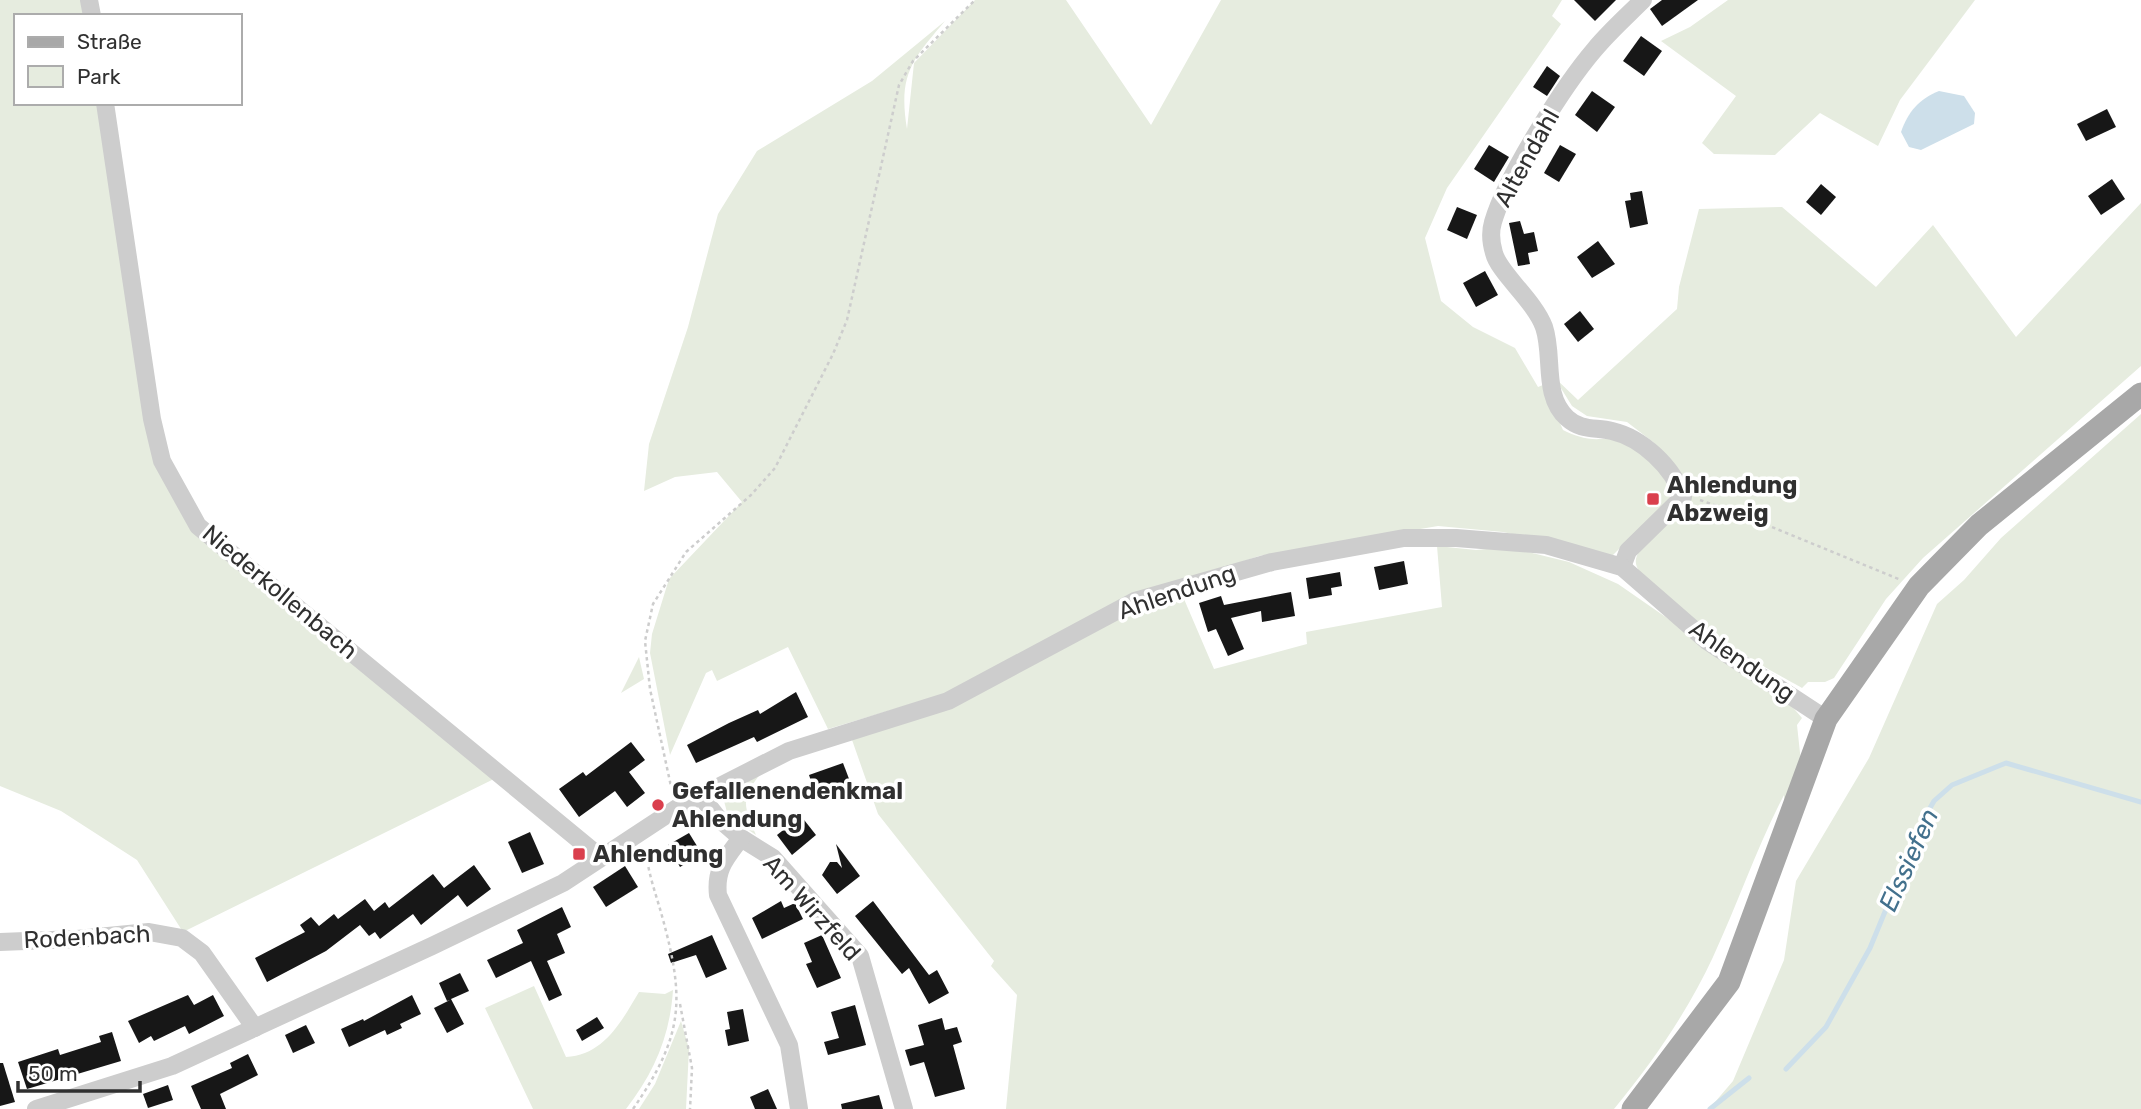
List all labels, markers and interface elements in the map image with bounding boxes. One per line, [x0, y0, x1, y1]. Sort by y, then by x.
legend [14, 14, 242, 105]
text: Straße [77, 29, 142, 54]
text: Park [77, 64, 121, 89]
street label: Altendahl [1489, 104, 1565, 212]
place label: Ahlendung Abzweig [1667, 471, 1798, 527]
marker: Ahlendung Abzweig [1645, 491, 1661, 507]
street label: Niederkollenbach [197, 519, 363, 665]
street label: Ahlendung [1115, 559, 1239, 625]
street label: Ahlendung [1684, 615, 1800, 707]
place label: Gefallenendenkmal Ahlendung [672, 777, 903, 833]
marker: Gefallenendenkmal Ahlendung [650, 797, 666, 813]
water label: Elssiefen [1873, 804, 1945, 916]
place label: Ahlendung [593, 840, 724, 868]
marker: Ahlendung [571, 846, 587, 862]
street label: Am Wirzfeld [757, 850, 867, 966]
street label: Rodenbach [23, 920, 151, 954]
scale bar [18, 1050, 140, 1094]
text: 50 m [28, 1061, 78, 1086]

